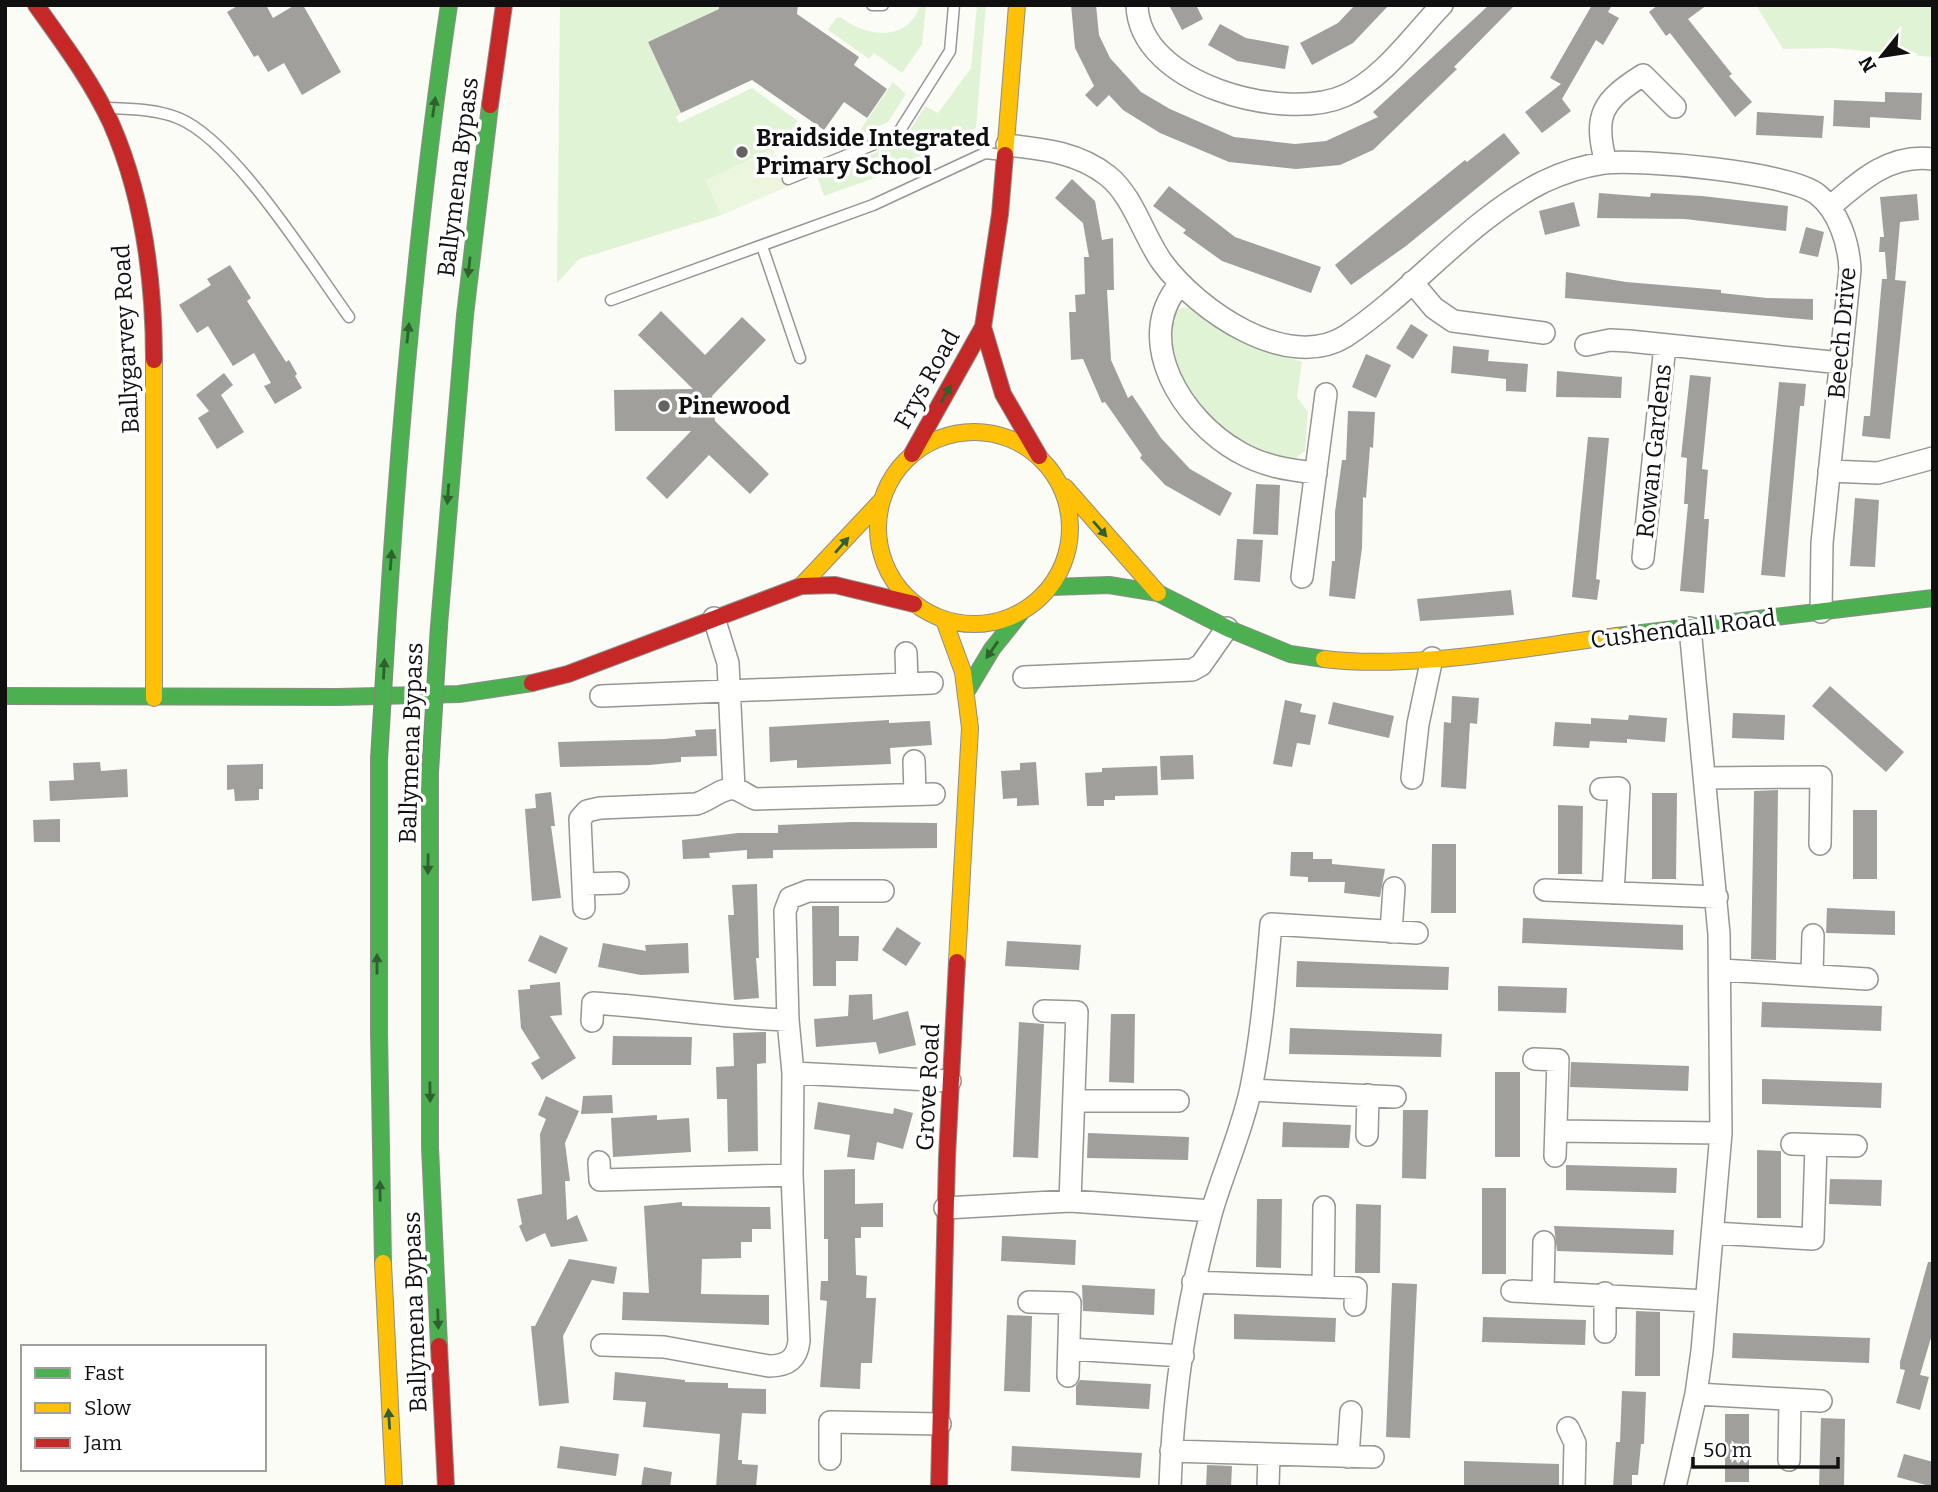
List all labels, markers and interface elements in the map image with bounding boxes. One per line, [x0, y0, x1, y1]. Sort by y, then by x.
north arrow [1847, 21, 1917, 91]
text: N [1854, 52, 1881, 76]
street label: Ballymena Bypass [432, 76, 484, 278]
one-way arrow [429, 96, 440, 118]
place label: Braidside Integrated Primary School [756, 124, 990, 180]
marker: Braidside Integrated Primary School [734, 144, 750, 160]
street label: Ballygarvey Road [107, 244, 145, 434]
one-way arrow [463, 256, 474, 278]
street label: Beech Drive [1822, 266, 1862, 400]
one-way arrow [403, 322, 414, 344]
street label: Frys Road [888, 325, 966, 433]
street label: Rowan Gardens [1631, 362, 1677, 540]
one-way arrow [940, 385, 952, 404]
place label: Pinewood [678, 392, 791, 420]
marker: Pinewood [656, 398, 672, 414]
one-way arrow [442, 483, 453, 505]
one-way arrow [1092, 520, 1108, 537]
one-way arrow [834, 536, 850, 554]
one-way arrow [386, 549, 397, 571]
street label: Cushendall Road [1589, 604, 1777, 654]
one-way arrow [985, 641, 999, 659]
street label: Ballymena Bypass [394, 642, 428, 844]
one-way arrow [379, 658, 390, 680]
one-way arrow [423, 854, 434, 876]
one-way arrow [371, 953, 383, 975]
street label: Grove Road [911, 1023, 945, 1151]
one-way arrow [424, 1081, 435, 1103]
one-way arrow [374, 1180, 386, 1202]
street label: Ballymena Bypass [398, 1211, 432, 1413]
one-way arrow [432, 1308, 443, 1330]
legend [21, 1345, 266, 1471]
text: Fast [84, 1360, 125, 1386]
text: Slow [84, 1395, 131, 1421]
one-way arrow [384, 1407, 395, 1429]
scale bar [1693, 1426, 1838, 1470]
text: Jam [83, 1430, 122, 1456]
text: 50 m [1703, 1437, 1752, 1463]

